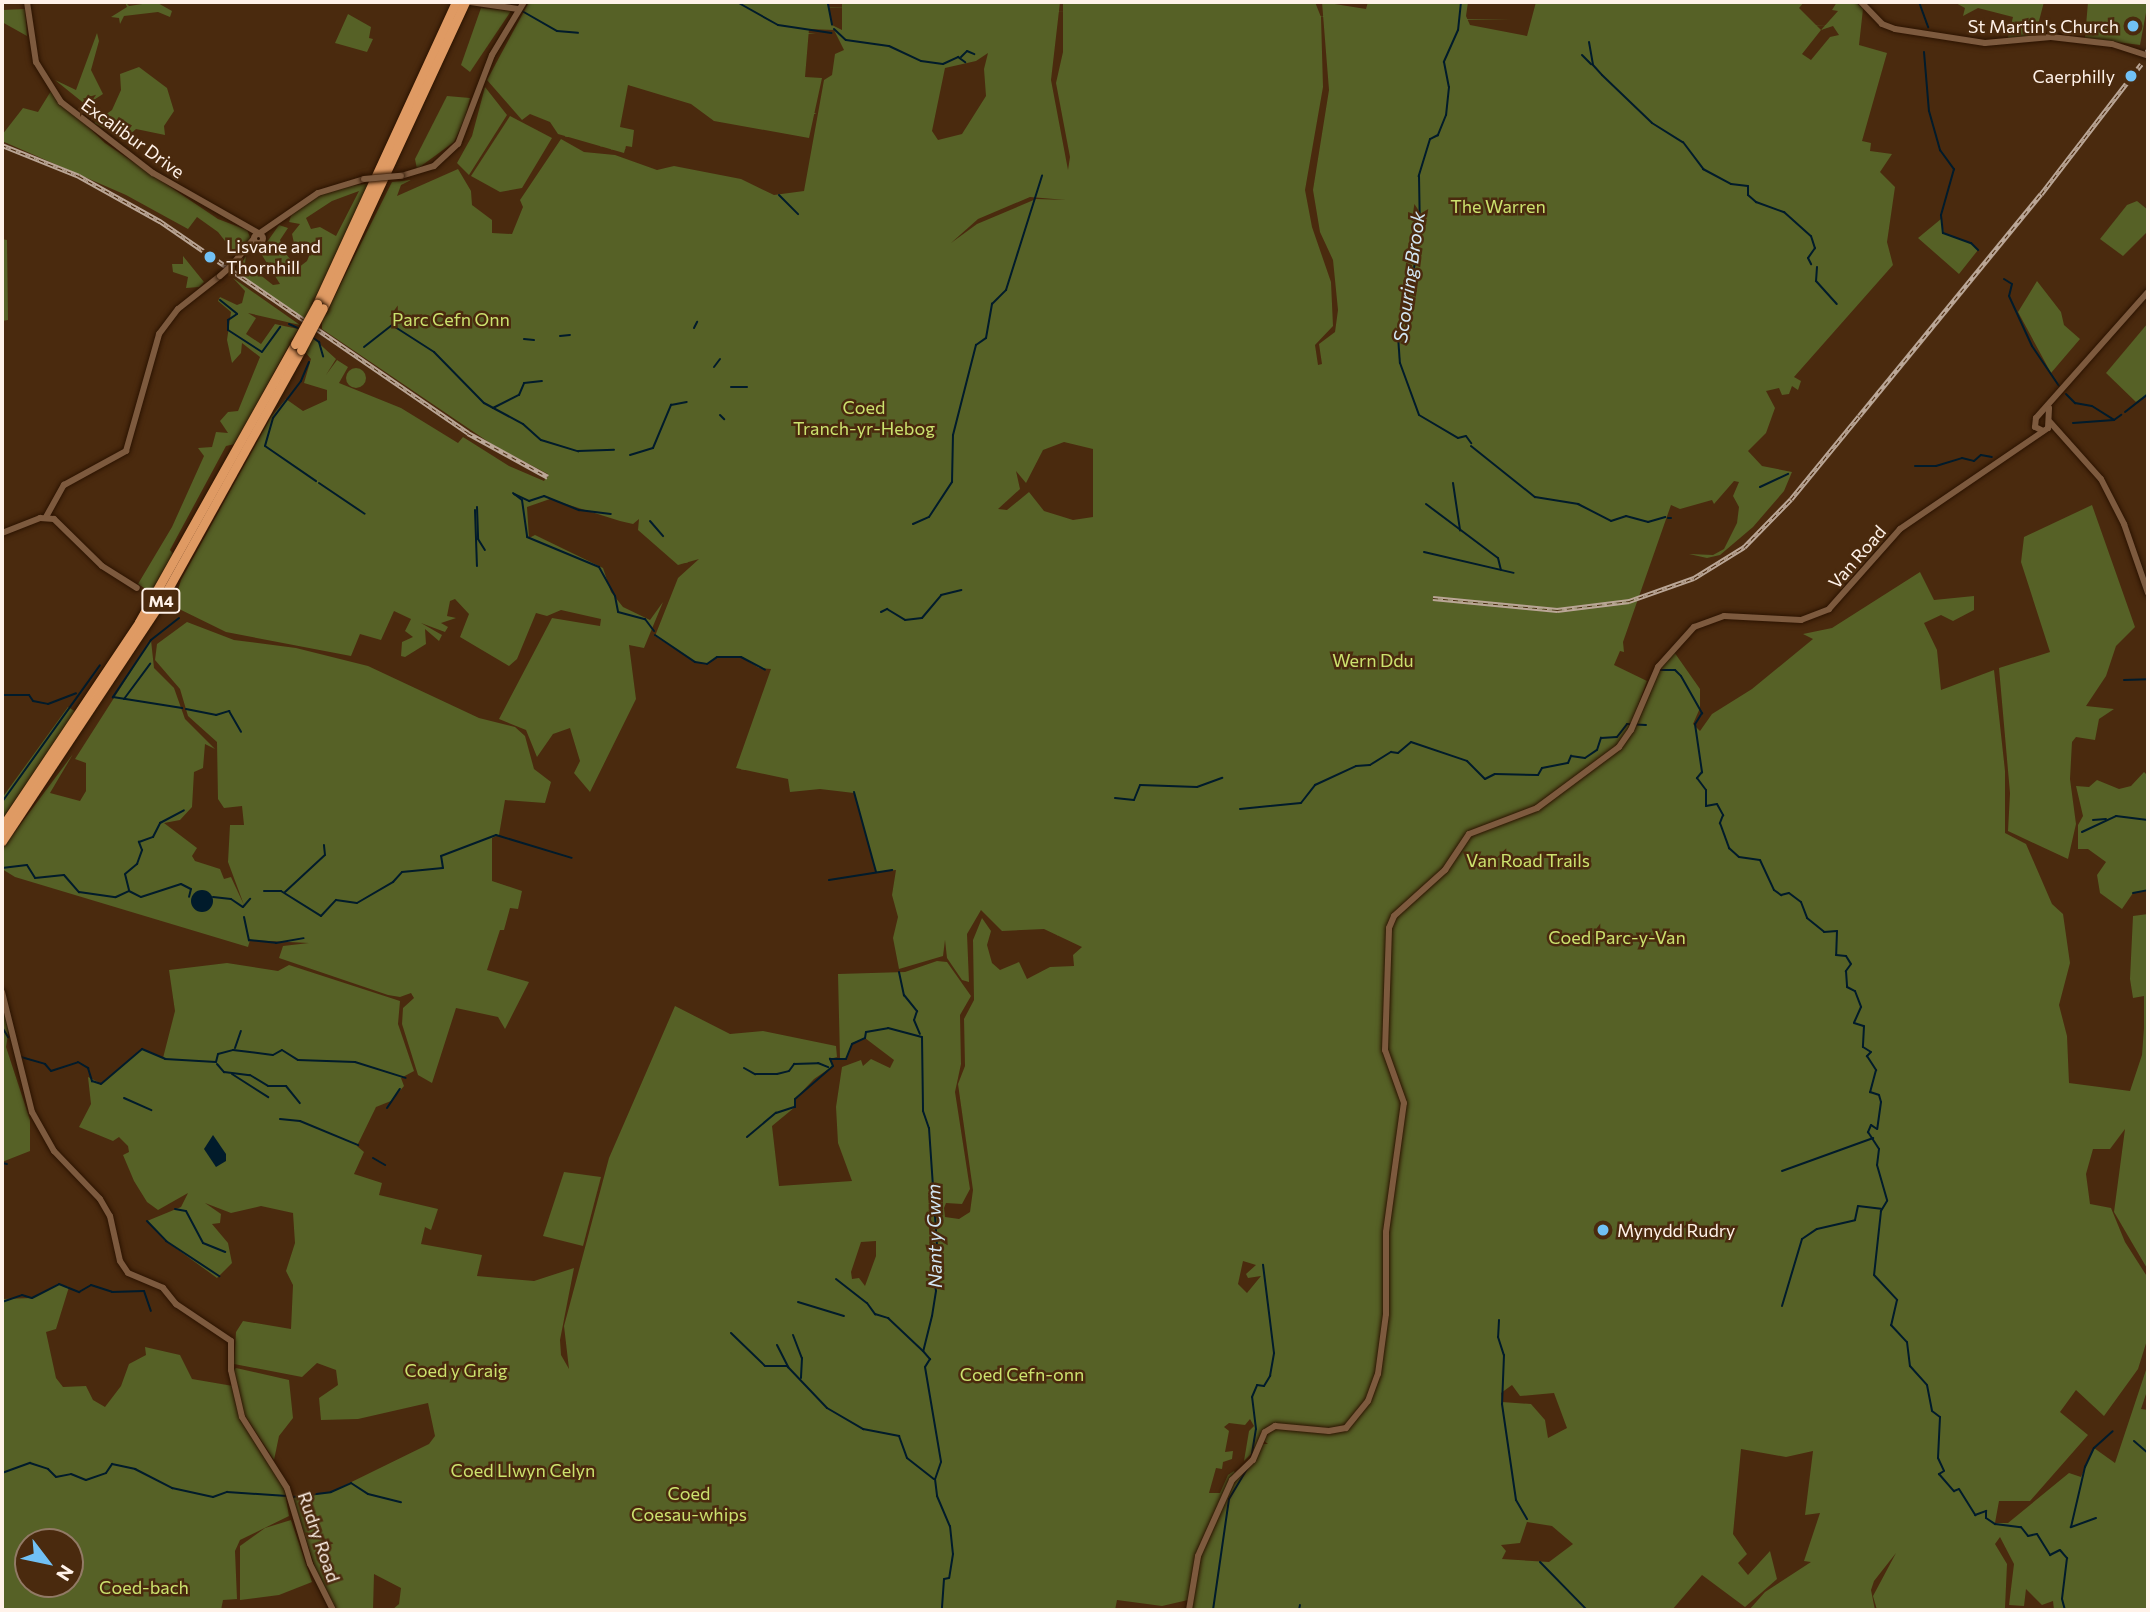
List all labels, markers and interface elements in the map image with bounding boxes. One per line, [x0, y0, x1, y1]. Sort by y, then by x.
place label: St Martin's Church [1968, 15, 2119, 37]
marker: St Martin's Church [2125, 18, 2141, 34]
place label: Caerphilly [2033, 65, 2115, 87]
marker: Caerphilly [2121, 66, 2141, 86]
street label: Excalibur Drive [77, 93, 189, 183]
park label: The Warren [1450, 195, 1546, 217]
water label: Scouring Brook [1389, 210, 1429, 344]
place label: Lisvane and Thornhill [226, 236, 321, 278]
marker: Lisvane and Thornhill [200, 247, 220, 267]
park label: Parc Cefn Onn [392, 308, 510, 330]
park label: Coed Tranch-yr-Hebog [793, 397, 935, 440]
street label: Van Road [1824, 521, 1890, 593]
road number: M4 [140, 588, 182, 614]
park label: Wern Ddu [1332, 649, 1414, 671]
park label: Van Road Trails [1466, 849, 1590, 871]
park label: Coed Parc-y-Van [1548, 926, 1686, 948]
water label: Nant y Cwm [922, 1184, 946, 1288]
place label: Mynydd Rudry [1617, 1219, 1735, 1241]
marker: Mynydd Rudry [1595, 1222, 1611, 1238]
park label: Coed y Graig [404, 1359, 508, 1381]
park label: Coed Cefn-onn [960, 1363, 1084, 1385]
park label: Coed Llwyn Celyn [451, 1459, 595, 1481]
park label: Coed Coesau-whips [631, 1483, 747, 1526]
street label: Rudry Road [293, 1489, 345, 1585]
north arrow [14, 1528, 84, 1598]
text: N [52, 1561, 79, 1585]
park label: Coed-bach [99, 1576, 189, 1598]

